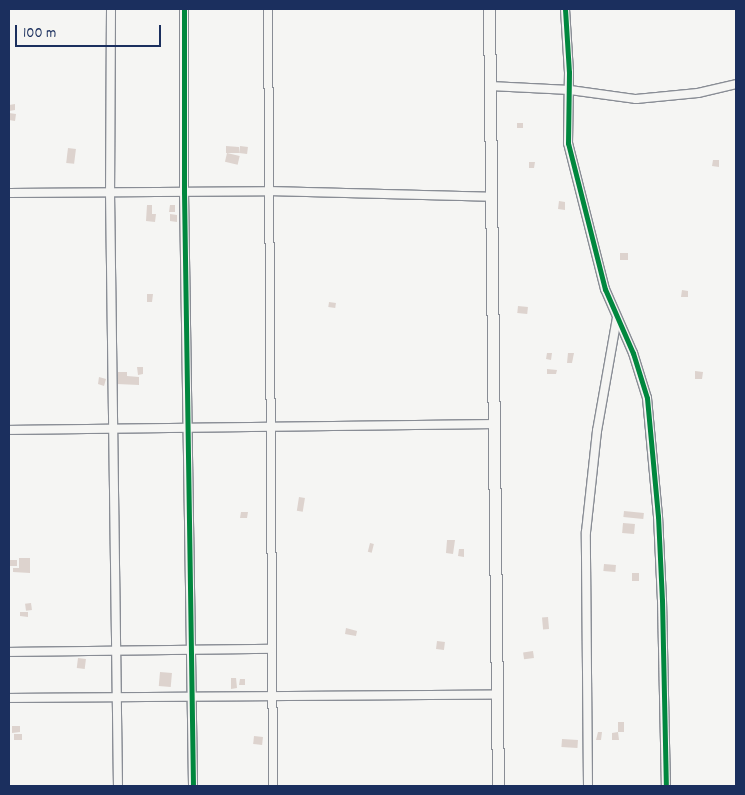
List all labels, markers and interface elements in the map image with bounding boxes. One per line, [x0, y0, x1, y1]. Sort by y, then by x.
scale bar [18, 15, 164, 47]
text: 100 m [23, 23, 56, 45]

